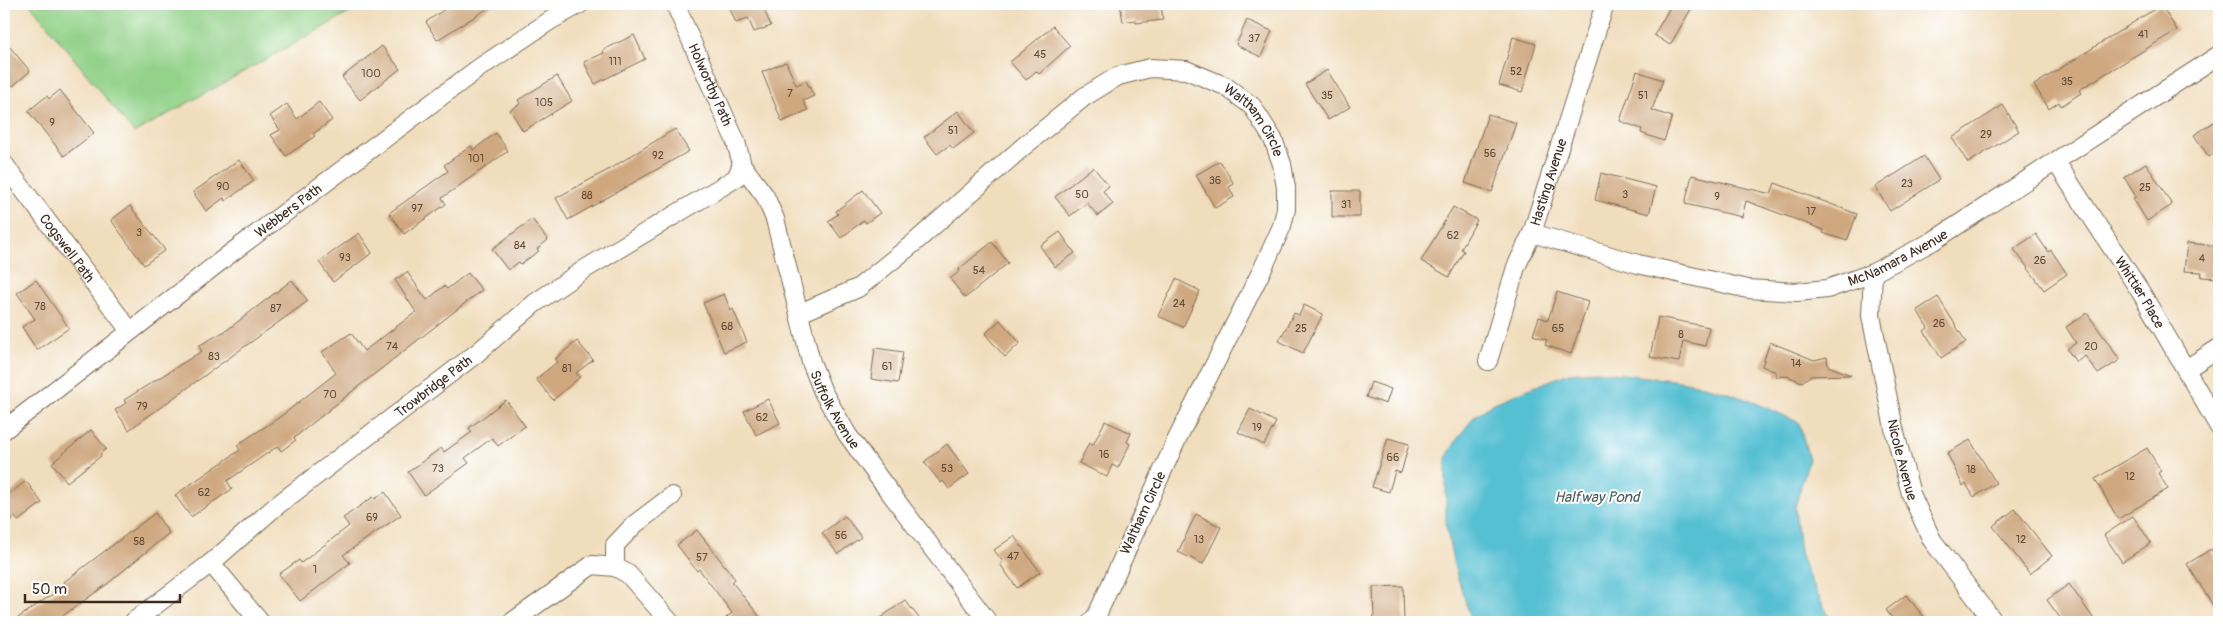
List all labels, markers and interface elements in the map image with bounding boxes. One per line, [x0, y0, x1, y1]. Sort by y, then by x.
house number: 41 [2138, 28, 2148, 41]
house number: 37 [1248, 32, 1260, 45]
street label: Holworthy Path [685, 41, 736, 128]
house number: 45 [1034, 48, 1046, 61]
house number: 111 [609, 55, 621, 68]
house number: 52 [1510, 65, 1522, 78]
house number: 100 [361, 67, 381, 80]
house number: 35 [2061, 75, 2073, 88]
street label: Waltham Circle [1221, 80, 1287, 159]
house number: 7 [787, 87, 793, 100]
house number: 35 [1321, 89, 1333, 102]
house number: 51 [1638, 89, 1648, 102]
house number: 105 [535, 96, 553, 109]
house number: 9 [49, 116, 55, 129]
house number: 51 [948, 124, 958, 137]
house number: 29 [1980, 128, 1992, 141]
street label: Hasting Avenue [1526, 136, 1570, 228]
house number: 56 [1484, 147, 1496, 160]
house number: 92 [652, 149, 664, 162]
house number: 101 [468, 152, 484, 165]
house number: 36 [1209, 174, 1221, 187]
house number: 23 [1901, 177, 1913, 190]
house number: 90 [216, 180, 230, 193]
street label: Webbers Path [251, 180, 325, 241]
house number: 25 [2139, 181, 2151, 194]
house number: 50 [1075, 188, 1089, 201]
house number: 3 [1622, 188, 1628, 201]
house number: 88 [581, 189, 593, 202]
house number: 9 [1714, 190, 1720, 203]
house number: 31 [1341, 198, 1351, 211]
house number: 97 [411, 202, 423, 215]
house number: 17 [1806, 205, 1816, 218]
street label: Cogswell Path [36, 210, 98, 285]
street label: McNamara Avenue [1846, 225, 1951, 290]
house number: 3 [136, 226, 142, 239]
house number: 62 [1447, 229, 1459, 242]
house number: 84 [514, 239, 527, 252]
house number: 93 [339, 251, 351, 264]
house number: 4 [2199, 252, 2206, 265]
street label: Whittier Place [2111, 253, 2169, 331]
house number: 26 [2034, 254, 2046, 267]
house number: 54 [973, 264, 986, 277]
house number: 24 [1173, 297, 1186, 310]
house number: 78 [34, 300, 46, 313]
house number: 87 [270, 302, 282, 315]
house number: 26 [1933, 317, 1945, 330]
house number: 68 [721, 320, 733, 333]
house number: 25 [1295, 322, 1307, 335]
house number: 65 [1552, 322, 1564, 335]
house number: 8 [1678, 328, 1684, 341]
house number: 74 [386, 340, 399, 353]
house number: 20 [2084, 340, 2098, 353]
house number: 83 [208, 350, 220, 363]
street label: Trowbridge Path [391, 351, 475, 421]
house number: 14 [1791, 357, 1802, 370]
house number: 61 [882, 360, 892, 373]
house number: 81 [562, 362, 572, 375]
street label: Suffolk Avenue [807, 368, 863, 452]
house number: 70 [323, 388, 337, 401]
house number: 79 [136, 400, 148, 413]
house number: 62 [756, 411, 768, 424]
street label: Nicole Avenue [1884, 418, 1921, 503]
house number: 19 [1252, 421, 1262, 434]
house number: 16 [1099, 448, 1109, 461]
house number: 66 [1387, 451, 1399, 464]
house number: 73 [432, 462, 444, 475]
house number: 53 [941, 462, 953, 475]
house number: 18 [1966, 463, 1976, 476]
street label: Waltham Circle [1116, 469, 1170, 557]
house number: 12 [2125, 470, 2135, 483]
house number: 62 [198, 486, 210, 499]
water label: Halfway Pond [1555, 488, 1641, 507]
house number: 69 [366, 511, 378, 524]
house number: 56 [835, 529, 847, 542]
house number: 13 [1194, 533, 1204, 546]
house number: 12 [2016, 533, 2026, 546]
house number: 58 [133, 535, 145, 548]
house number: 47 [1007, 550, 1019, 563]
house number: 57 [696, 551, 708, 564]
house number: 1 [313, 563, 317, 576]
scale bar [25, 571, 180, 603]
text: 50 m [32, 580, 67, 599]

